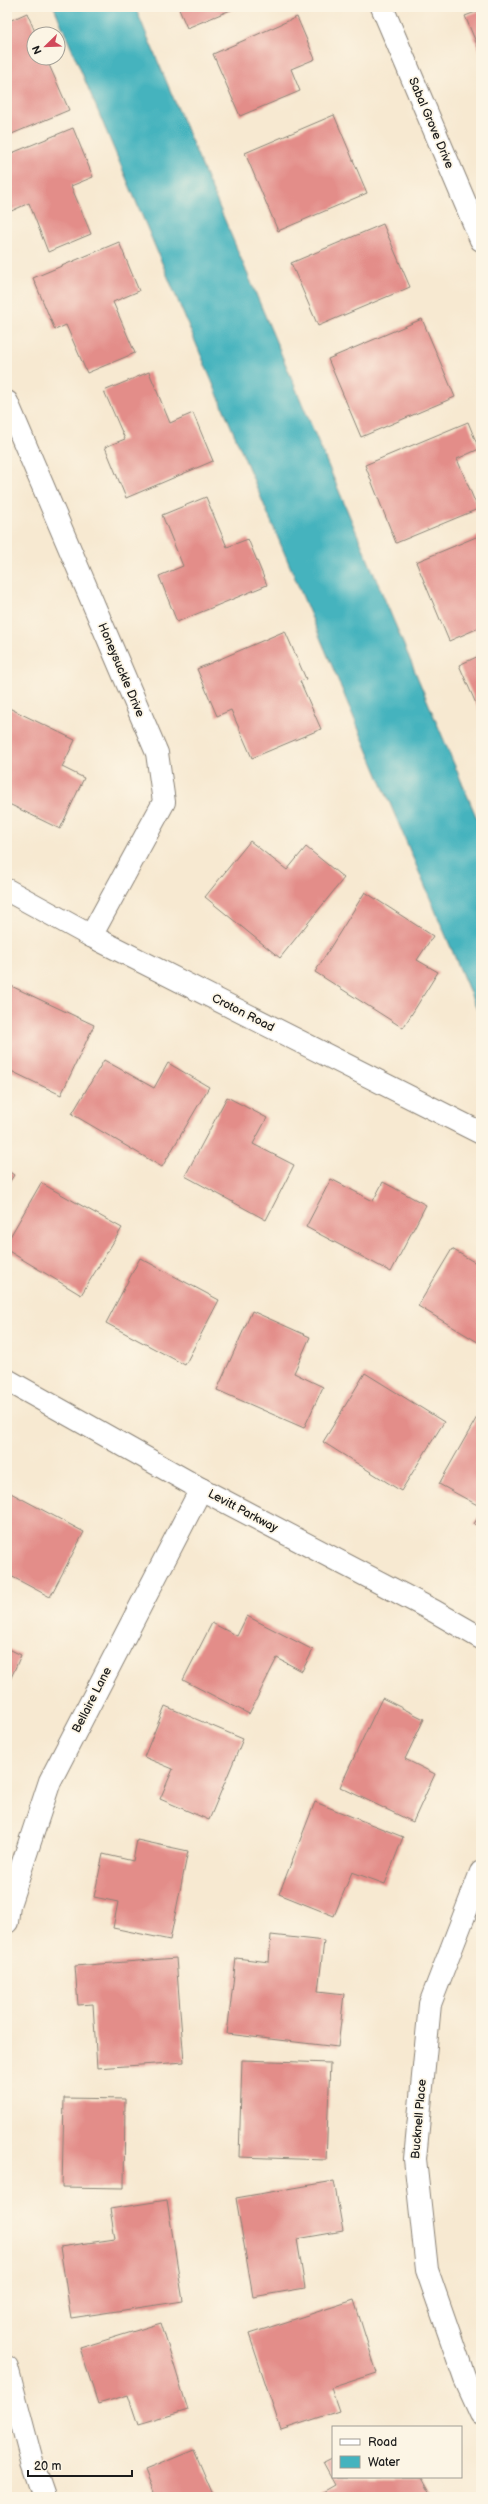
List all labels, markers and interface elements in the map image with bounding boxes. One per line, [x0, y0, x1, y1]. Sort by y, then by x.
north arrow [26, 26, 66, 66]
text: N [30, 43, 45, 56]
street label: Sabal Grove Drive [405, 75, 457, 171]
street label: Honeysuckle Drive [94, 621, 148, 719]
street label: Croton Road [209, 991, 277, 1035]
street label: Levitt Parkway [205, 1486, 281, 1536]
street label: Bellaire Lane [69, 1665, 115, 1735]
street label: Bucknell Place [408, 2078, 430, 2160]
legend [332, 2426, 462, 2478]
text: Road [368, 2435, 397, 2450]
scale bar [28, 2452, 132, 2478]
text: Water [368, 2455, 400, 2470]
text: 20 m [34, 2459, 61, 2474]

